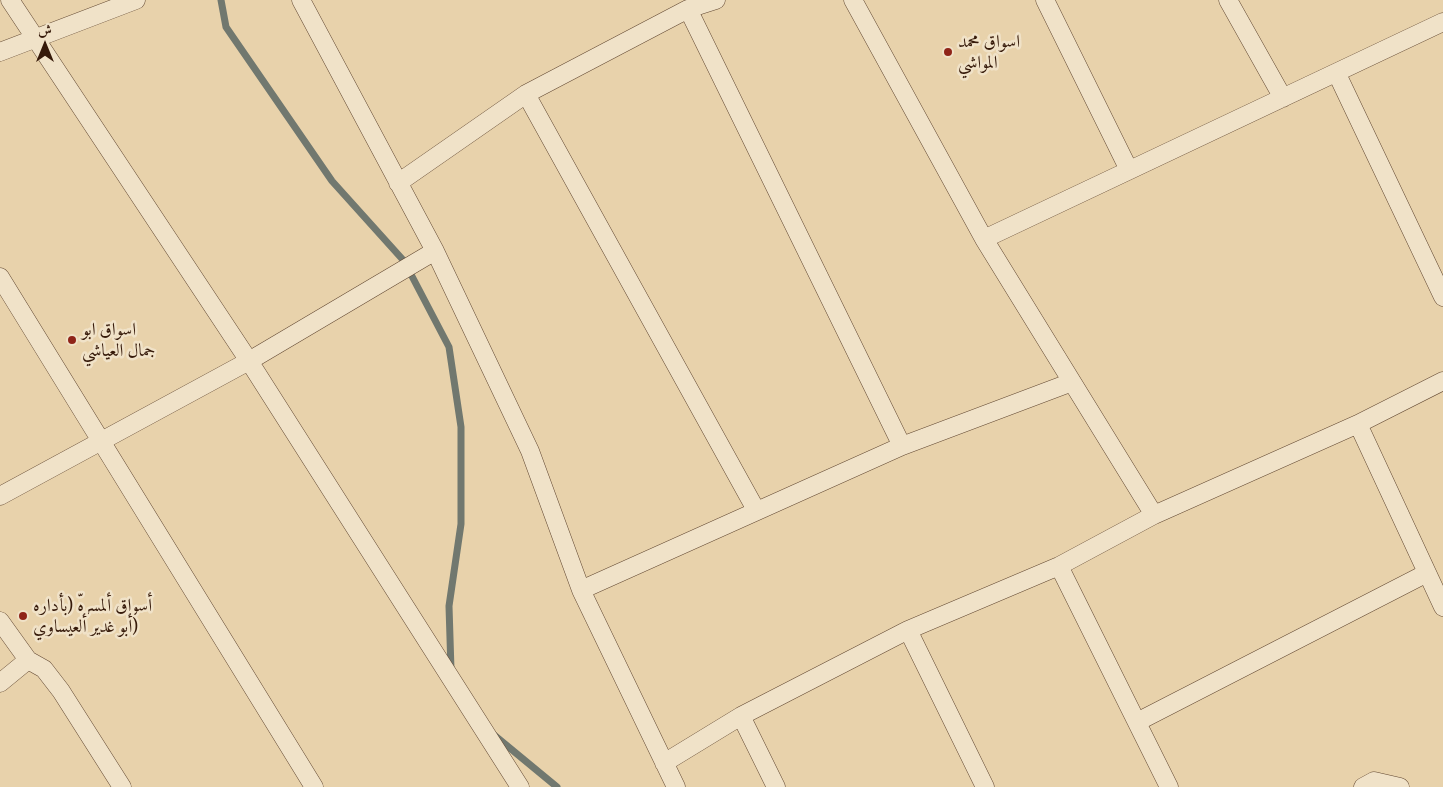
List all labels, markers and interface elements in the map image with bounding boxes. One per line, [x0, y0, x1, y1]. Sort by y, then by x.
north arrow [20, 20, 70, 70]
text: ش [38, 20, 52, 40]
place label: اسواق محمد المواشي [958, 31, 1020, 74]
marker: اسواق محمد المواشي [942, 46, 954, 58]
place label: اسواق ابو جمال العياشي [82, 319, 156, 362]
marker: اسواق ابو جمال العياشي [66, 334, 78, 346]
place label: أسواق ألمسرهّ (بأداره أبو غدير ألعيساوي) [33, 595, 152, 638]
marker: أسواق ألمسرهّ (بأداره أبو غدير ألعيساوي) [17, 610, 29, 622]

